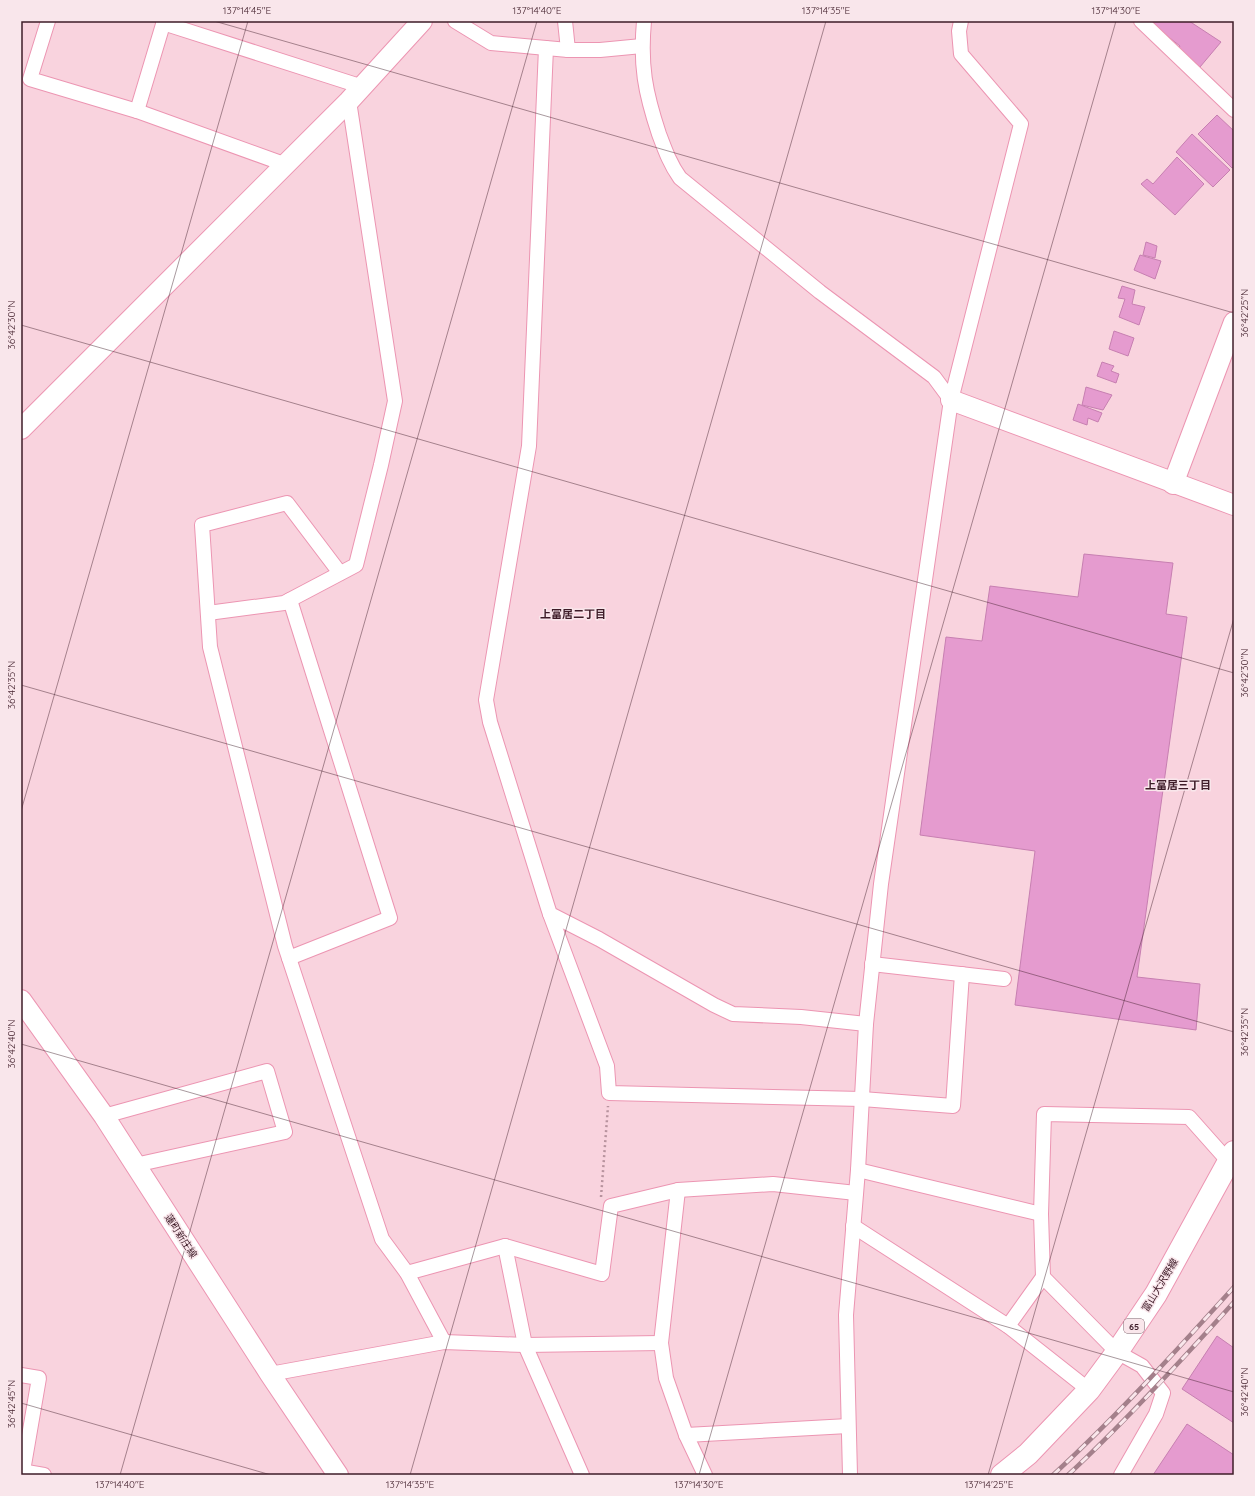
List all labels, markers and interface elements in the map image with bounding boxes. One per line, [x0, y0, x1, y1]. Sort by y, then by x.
text: 137°14'45"E [223, 4, 272, 17]
text: 137°14'40"E [513, 4, 562, 17]
text: 137°14'35"E [802, 4, 850, 17]
text: 137°14'30"E [1092, 4, 1141, 17]
text: 36°42'25"N [1238, 289, 1251, 337]
text: 36°42'30"N [5, 301, 18, 349]
district label: 上冨居二丁目 [540, 607, 606, 621]
text: 36°42'30"N [1238, 649, 1251, 697]
text: 36°42'35"N [5, 661, 18, 709]
district label: 上冨居三丁目 [1145, 778, 1211, 792]
text: 36°42'35"N [1238, 1008, 1251, 1056]
text: 36°42'40"N [5, 1019, 18, 1069]
street label: 蓮町新庄線 [162, 1211, 200, 1261]
street label: 富山大沢野線 [1139, 1256, 1181, 1314]
road number: 65 [1124, 1319, 1144, 1333]
text: 36°42'40"N [1238, 1367, 1251, 1417]
text: 36°42'45"N [5, 1380, 18, 1428]
text: 137°14'40"E [96, 1478, 145, 1491]
text: 137°14'35"E [386, 1478, 434, 1491]
text: 137°14'30"E [675, 1478, 724, 1491]
text: 137°14'25"E [965, 1478, 1014, 1491]

